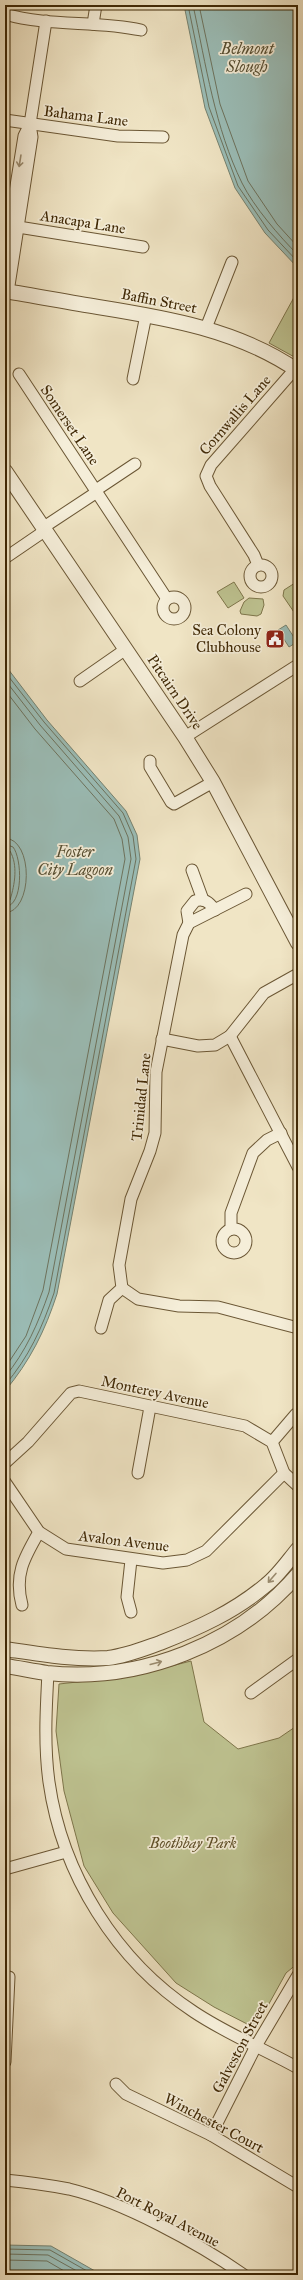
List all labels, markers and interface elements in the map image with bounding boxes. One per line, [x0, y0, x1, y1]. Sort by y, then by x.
water label: Belmont Slough [219, 39, 275, 76]
street label: Bahama Lane [43, 102, 129, 130]
one-way arrow [16, 154, 24, 167]
street label: Anacapa Lane [38, 206, 127, 238]
street label: Baffin Street [120, 285, 199, 317]
street label: Cornwallis Lane [195, 371, 275, 459]
street label: Somerset Lane [37, 382, 103, 468]
place label: Sea Colony Clubhouse [192, 621, 262, 656]
public building icon: Sea Colony Clubhouse [264, 628, 286, 650]
street label: Pitcairn Drive [143, 651, 207, 733]
water label: Foster City Lagoon [37, 842, 113, 879]
street label: Trinidad Lane [127, 1052, 155, 1142]
street label: Monterey Avenue [100, 1372, 210, 1412]
street label: Avalon Avenue [77, 1526, 170, 1555]
one-way arrow [268, 1573, 277, 1584]
one-way arrow [149, 1658, 162, 1666]
park label: Boothbay Park [149, 1834, 237, 1852]
street label: Galveston Street [208, 1997, 272, 2096]
street label: Winchester Court [161, 2089, 267, 2157]
street label: Port Royal Avenue [113, 2183, 223, 2251]

